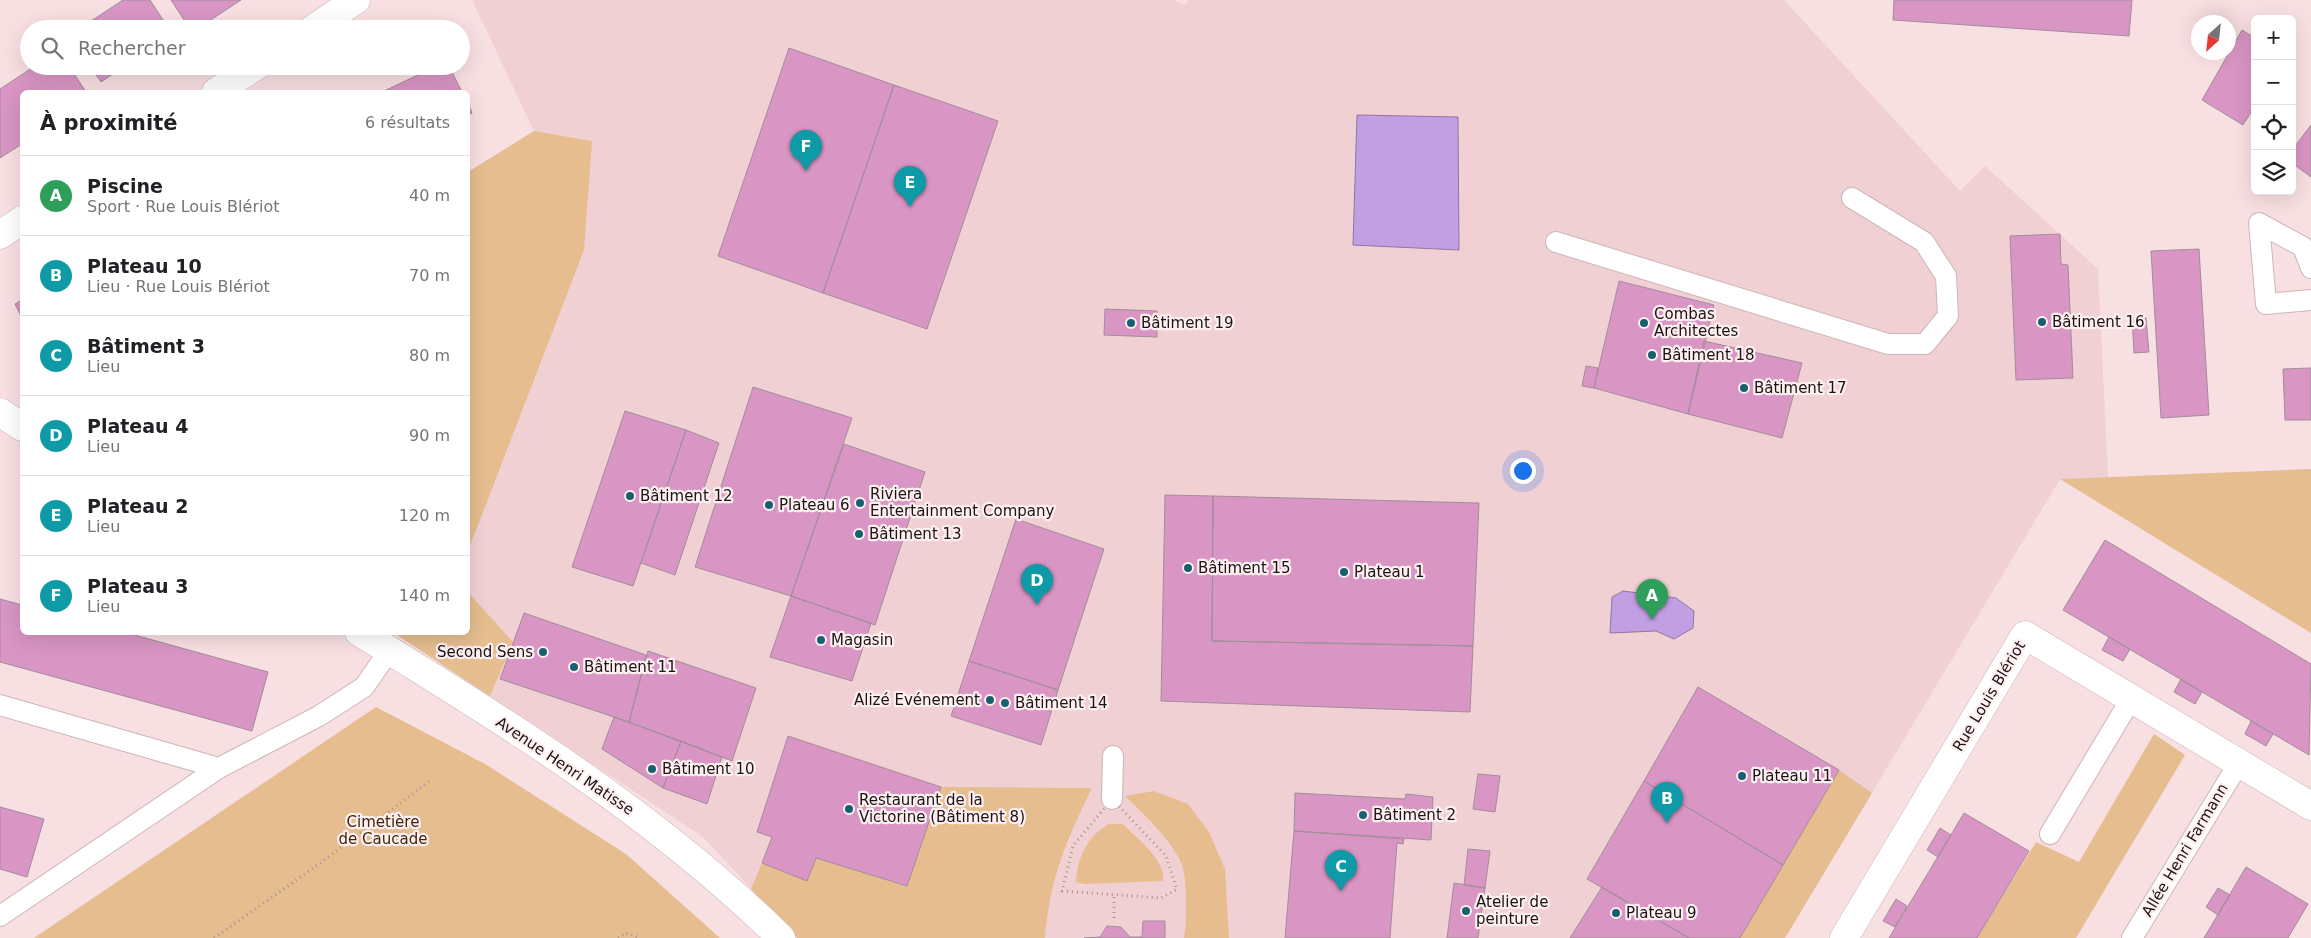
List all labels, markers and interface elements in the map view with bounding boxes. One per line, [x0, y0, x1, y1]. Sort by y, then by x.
north arrow [2191, 15, 2236, 60]
map controls [2251, 15, 2296, 195]
button: + [2251, 15, 2296, 60]
search box [20, 20, 470, 75]
icon: search [38, 34, 66, 62]
text: Rechercher [78, 37, 186, 59]
button: − [2251, 60, 2296, 105]
button: locate [2251, 105, 2296, 150]
text: À proximité [40, 111, 177, 135]
text: 6 résultats [365, 113, 450, 132]
pin: F [790, 130, 822, 171]
button: layers [2251, 150, 2296, 195]
pin: E [894, 166, 926, 207]
text: Piscine [87, 175, 163, 197]
text: A [50, 186, 62, 205]
text: 40 m [409, 186, 450, 205]
text: Sport · Rue Louis Blériot [87, 197, 279, 216]
text: Plateau 10 [87, 255, 202, 277]
text: B [50, 266, 62, 285]
text: 70 m [409, 266, 450, 285]
text: Lieu · Rue Louis Blériot [87, 277, 270, 296]
place label: Combas Architectes [1654, 305, 1738, 340]
place label: Bâtiment 16 [2052, 313, 2145, 331]
place label: Bâtiment 19 [1141, 314, 1234, 332]
marker: Bâtiment 16 [2036, 316, 2048, 328]
marker: Bâtiment 19 [1125, 317, 1137, 329]
marker: Combas Architectes [1638, 317, 1650, 329]
text: Bâtiment 3 [87, 335, 205, 357]
text: C [50, 346, 62, 365]
text: 80 m [409, 346, 450, 365]
place label: Bâtiment 18 [1662, 346, 1755, 364]
marker: Bâtiment 18 [1646, 349, 1658, 361]
text: Lieu [87, 357, 120, 376]
place label: Bâtiment 17 [1754, 379, 1847, 397]
marker: Bâtiment 17 [1738, 382, 1750, 394]
text: Plateau 4 [87, 415, 188, 437]
text: D [49, 426, 63, 445]
text: 90 m [409, 426, 450, 445]
text: Lieu [87, 437, 120, 456]
your location [1510, 458, 1536, 484]
place label: Riviera Entertainment Company [870, 485, 1054, 520]
place label: Bâtiment 12 [640, 487, 733, 505]
marker: Bâtiment 12 [624, 490, 636, 502]
text: Plateau 2 [87, 495, 188, 517]
place label: Plateau 6 [779, 496, 850, 514]
marker: Riviera Entertainment Company [854, 497, 866, 509]
marker: Plateau 6 [763, 499, 775, 511]
text: E [51, 506, 61, 525]
text: 120 m [399, 506, 450, 525]
text: Lieu [87, 517, 120, 536]
place label: Bâtiment 13 [869, 525, 962, 543]
marker: Bâtiment 13 [853, 528, 865, 540]
place label: Bâtiment 15 [1198, 559, 1291, 577]
marker: Bâtiment 15 [1182, 562, 1194, 574]
place label: Plateau 1 [1354, 563, 1425, 581]
pin: D [1021, 564, 1053, 605]
marker: Plateau 1 [1338, 566, 1350, 578]
text: Plateau 3 [87, 575, 188, 597]
pin: A [1636, 579, 1668, 620]
text: F [51, 586, 61, 605]
text: 140 m [399, 586, 450, 605]
text: Lieu [87, 597, 120, 616]
place label: Magasin [831, 631, 893, 649]
marker: Magasin [815, 634, 827, 646]
street label: Rue Louis Blériot [1949, 637, 2029, 755]
place label: Second Sens [437, 643, 533, 661]
marker: Second Sens [537, 646, 549, 658]
place label: Bâtiment 11 [584, 658, 677, 676]
marker: Bâtiment 11 [568, 661, 580, 673]
place label: Alizé Evénement [854, 691, 980, 709]
marker: Alizé Evénement [984, 694, 996, 706]
place label: Bâtiment 14 [1015, 694, 1108, 712]
marker: Bâtiment 14 [999, 697, 1011, 709]
street label: Avenue Henri Matisse [493, 713, 637, 819]
place label: Bâtiment 10 [662, 760, 755, 778]
marker: Bâtiment 10 [646, 763, 658, 775]
place label: Plateau 11 [1752, 767, 1832, 785]
marker: Plateau 11 [1736, 770, 1748, 782]
street label: Allée Henri Farmann [2138, 780, 2232, 920]
pin: B [1651, 782, 1683, 823]
place label: Restaurant de la Victorine (Bâtiment 8) [859, 791, 1025, 826]
marker: Restaurant de la Victorine (Bâtiment 8) [843, 803, 855, 815]
place label: Bâtiment 2 [1373, 806, 1456, 824]
marker: Bâtiment 2 [1357, 809, 1369, 821]
park label: Cimetière de Caucade [339, 813, 427, 848]
pin: C [1325, 850, 1357, 891]
place label: Atelier de peinture [1476, 893, 1548, 928]
place label: Plateau 9 [1626, 904, 1697, 922]
marker: Atelier de peinture [1460, 905, 1472, 917]
marker: Plateau 9 [1610, 907, 1622, 919]

